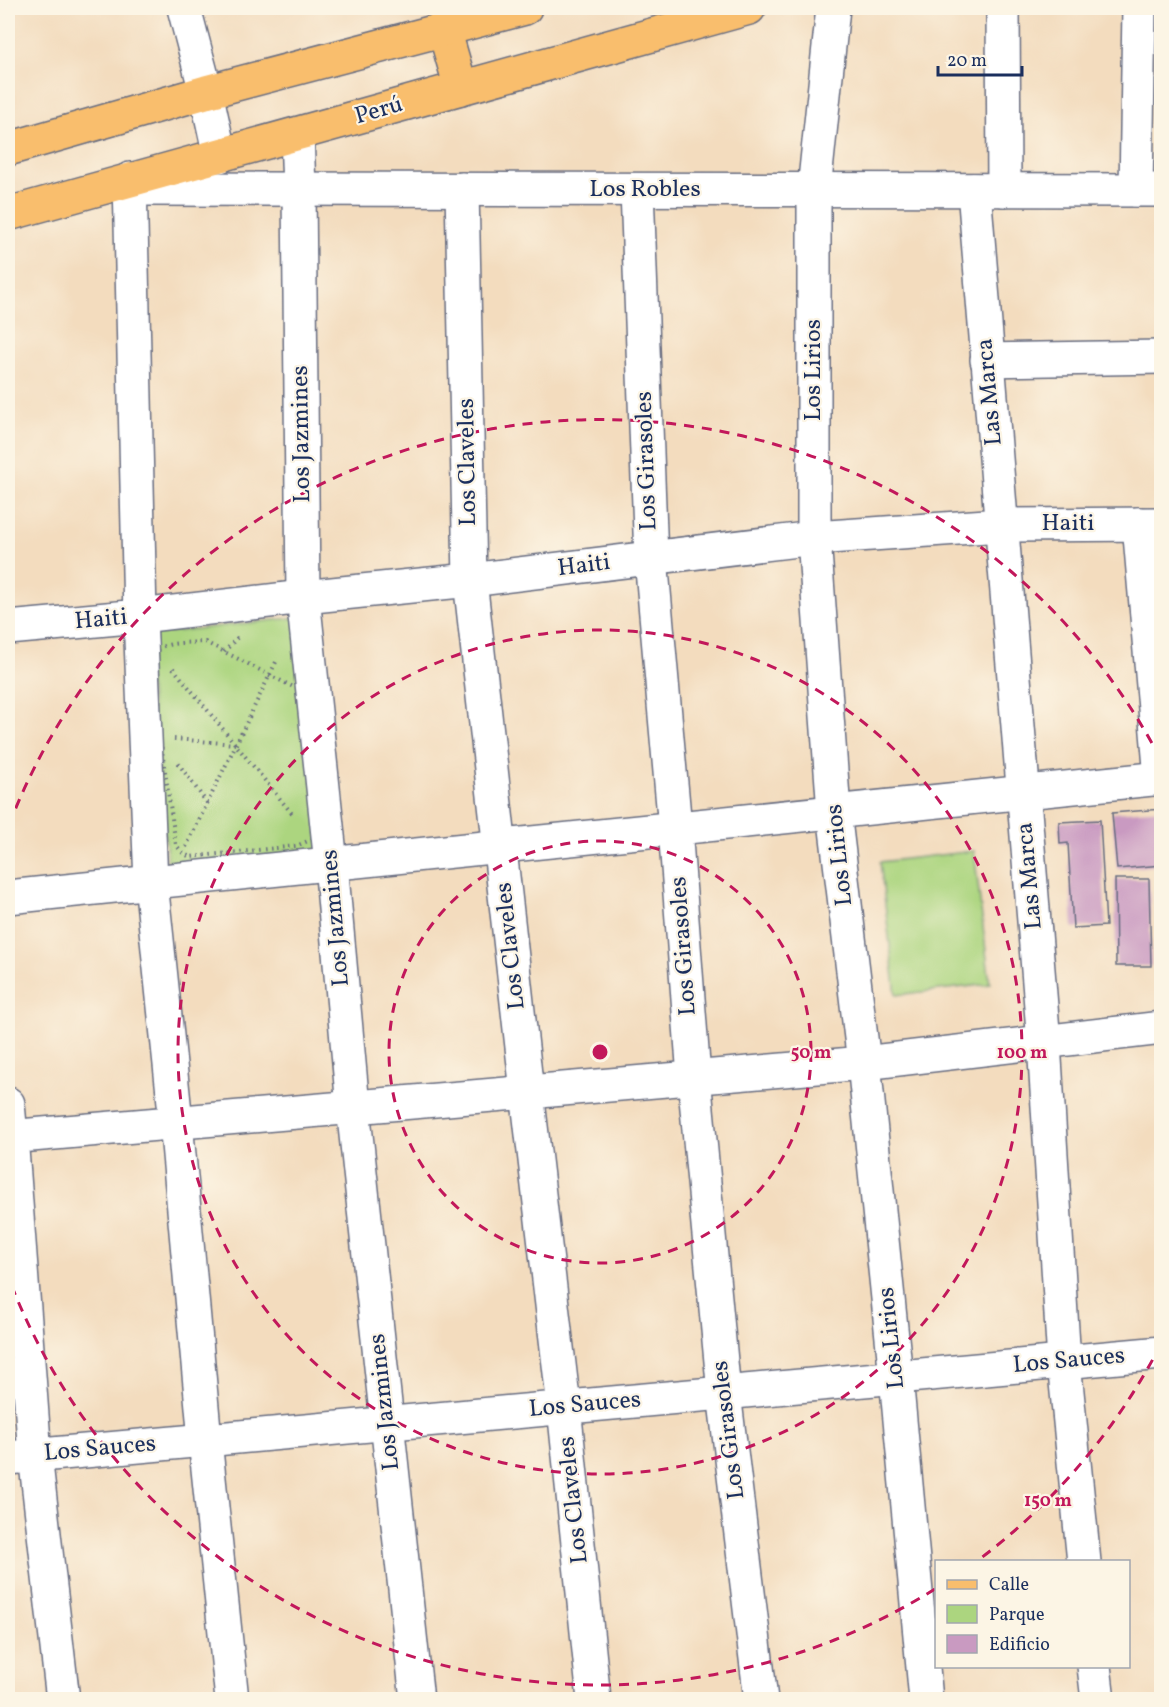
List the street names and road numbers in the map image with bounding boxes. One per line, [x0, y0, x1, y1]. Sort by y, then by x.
street label: Perú [351, 88, 407, 134]
street label: Los Robles [589, 173, 701, 207]
street label: Los Lirios [797, 319, 831, 421]
street label: Las Marca [968, 337, 1012, 447]
street label: Los Jazmines [284, 365, 320, 503]
street label: Los Girasoles [628, 391, 666, 531]
street label: Los Claveles [450, 398, 486, 526]
street label: Haiti [1042, 507, 1094, 541]
street label: Haiti [556, 546, 612, 586]
street label: Haiti [73, 601, 129, 639]
street label: Los Lirios [818, 802, 862, 908]
street label: Las Marca [1008, 821, 1052, 931]
street label: Los Jazmines [313, 848, 359, 988]
street label: Los Girasoles [662, 875, 706, 1017]
street label: Los Claveles [487, 881, 535, 1011]
street label: Los Lirios [870, 1285, 914, 1391]
street label: Los Jazmines [361, 1332, 409, 1472]
street label: Los Sauces [1012, 1339, 1126, 1383]
street label: Los Girasoles [704, 1359, 754, 1501]
street label: Los Sauces [528, 1383, 642, 1427]
street label: Los Sauces [43, 1427, 157, 1471]
street label: Los Claveles [550, 1435, 598, 1565]

